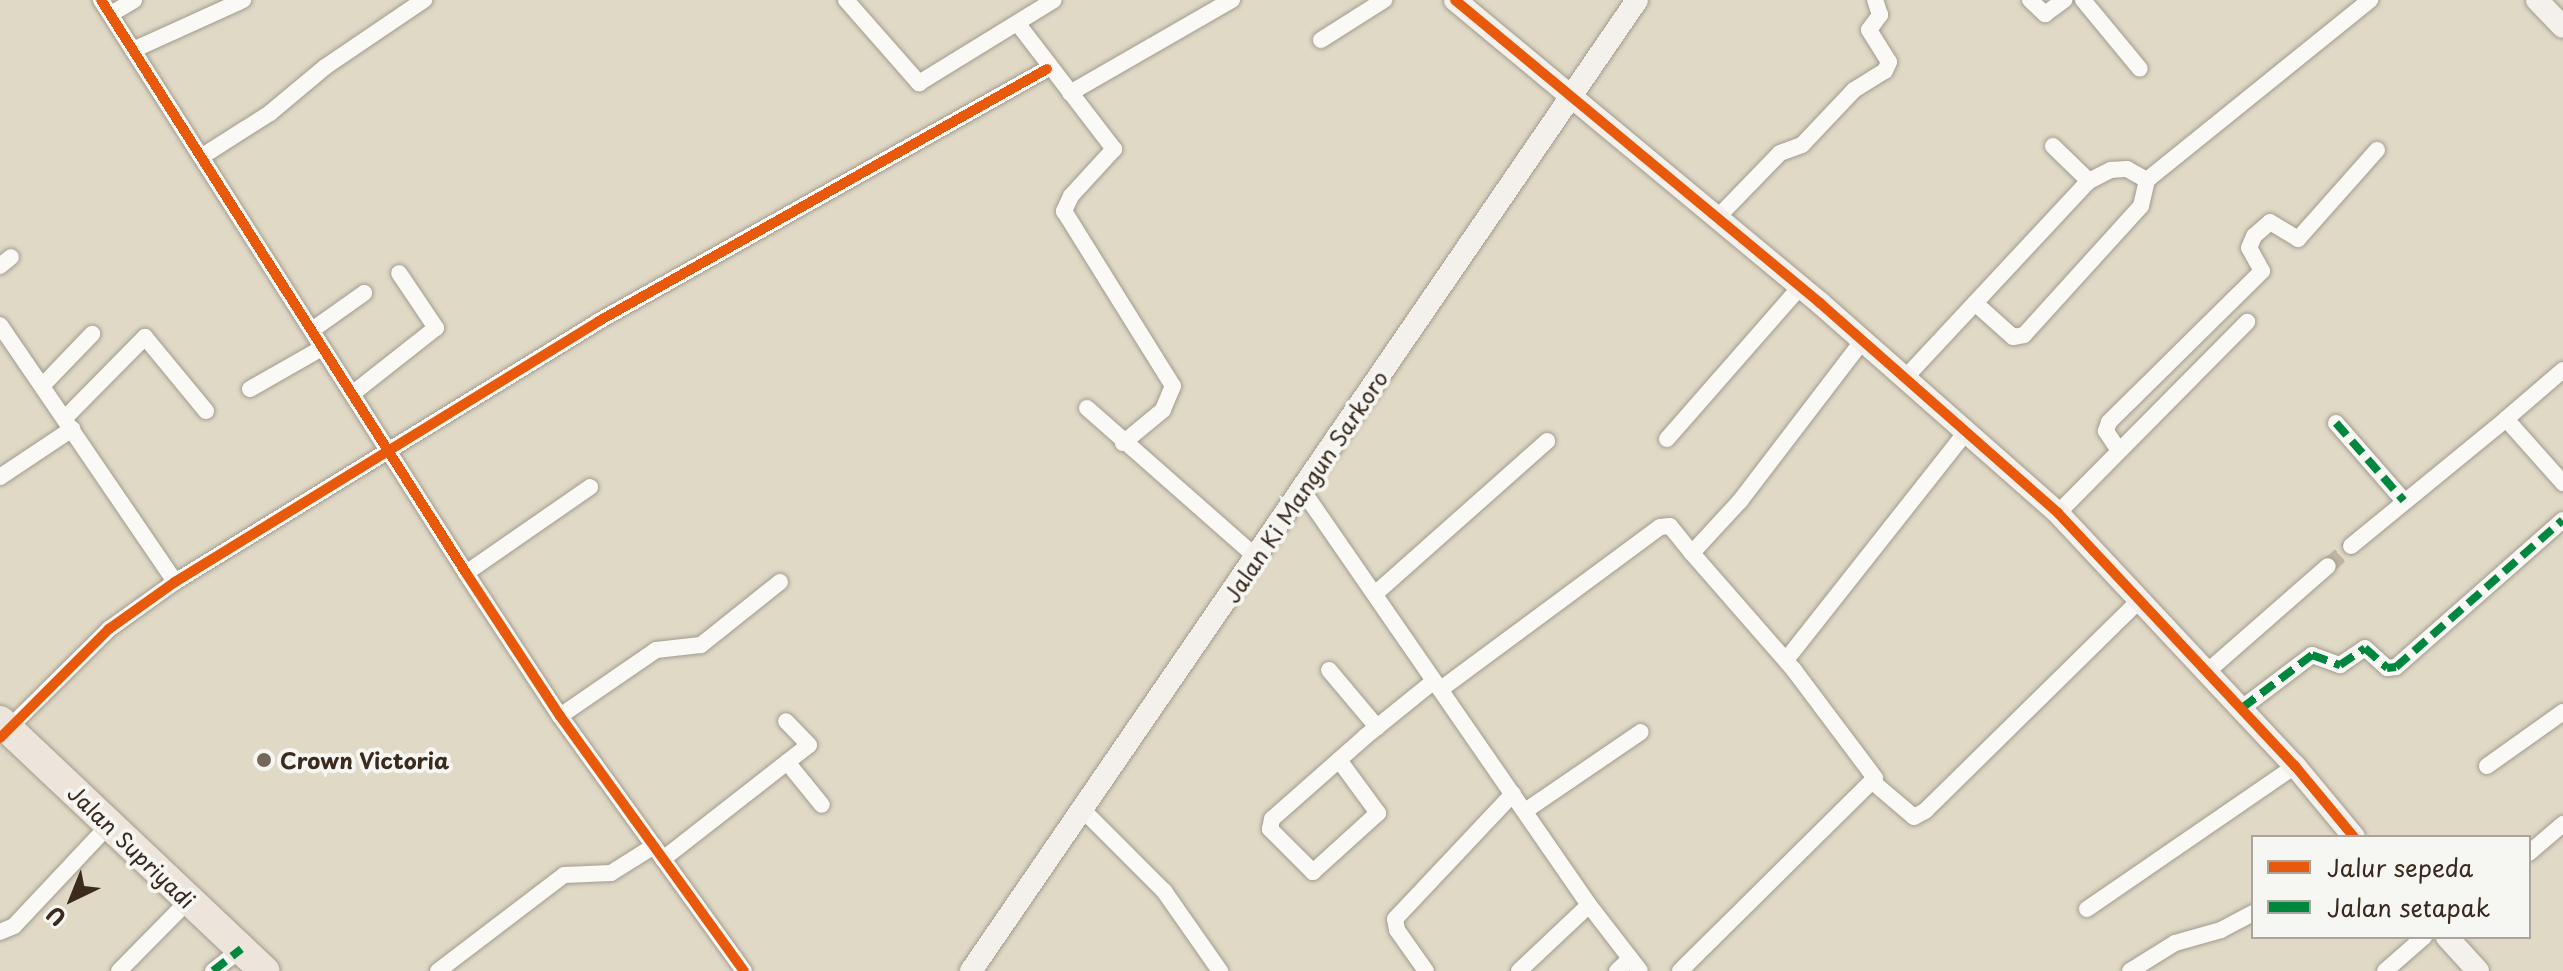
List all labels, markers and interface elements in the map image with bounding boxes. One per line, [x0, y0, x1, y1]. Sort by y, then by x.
street label: Jalan Ki Mangun Sarkoro [1217, 364, 1393, 608]
place label: Crown Victoria [280, 747, 450, 773]
marker: Crown Victoria [255, 751, 273, 769]
street label: Jalan Supriyadi [63, 779, 201, 913]
legend [2251, 835, 2531, 939]
text: Jalur sepeda [2327, 849, 2473, 885]
north arrow [32, 859, 112, 939]
text: Jalan setapak [2327, 889, 2490, 925]
text: U [38, 899, 73, 935]

